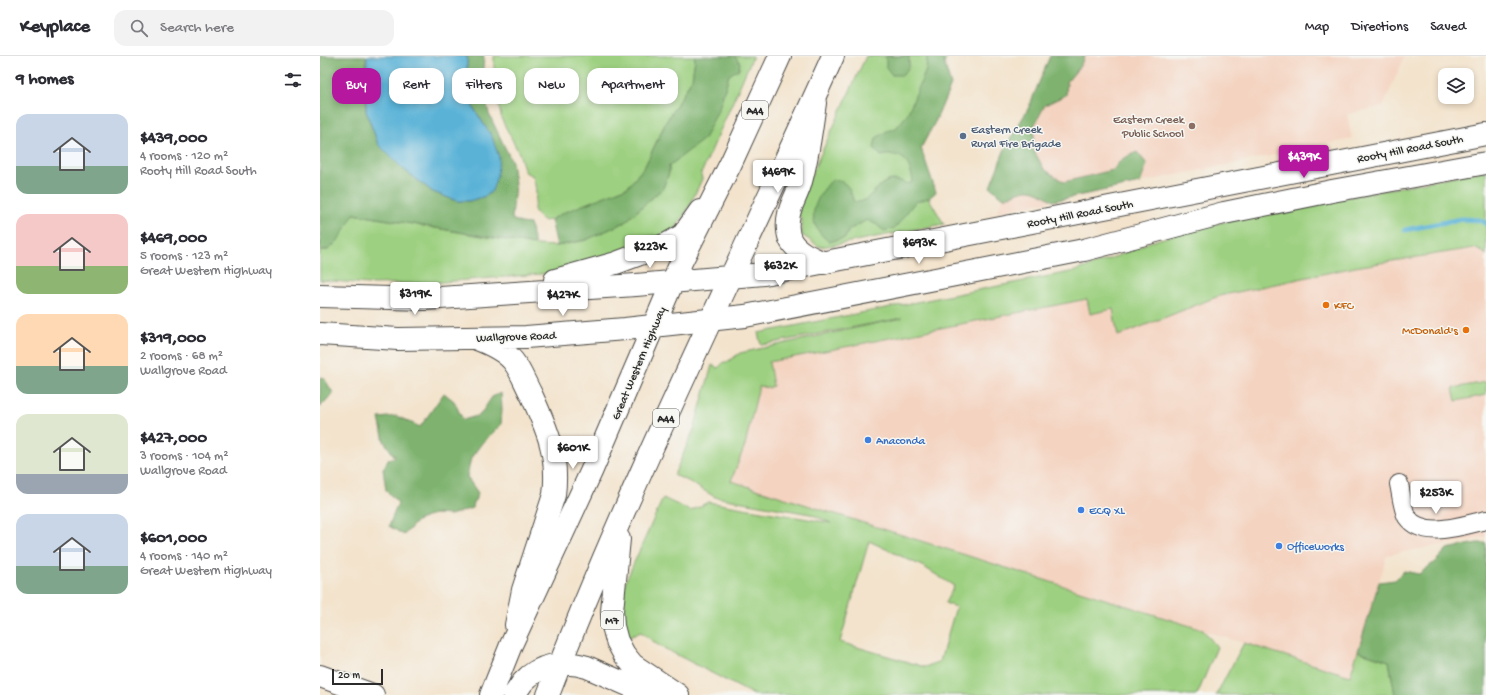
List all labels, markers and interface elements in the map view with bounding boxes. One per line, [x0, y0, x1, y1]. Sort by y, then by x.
search box [114, 10, 394, 46]
text: Keyplace [20, 16, 90, 39]
icon: search [128, 17, 150, 39]
text: Search here [160, 19, 234, 37]
text: Map [1305, 19, 1329, 36]
text: Directions [1351, 19, 1408, 36]
text: Saved [1430, 19, 1466, 36]
chip: Buy [332, 68, 381, 104]
chip: Rent [389, 68, 444, 104]
chip: Filters [452, 68, 516, 104]
chip: New [524, 68, 579, 104]
chip: Apartment [587, 68, 678, 104]
map controls [1438, 68, 1474, 104]
button: layers [1438, 68, 1474, 104]
icon: filters [282, 69, 304, 91]
text: 9 homes [16, 70, 74, 90]
road number: A44 [742, 101, 768, 119]
place label: Eastern Creek Public School [1113, 114, 1186, 142]
marker: Eastern Creek Public School [1187, 121, 1197, 131]
place label: Eastern Creek Rural Fire Brigade [971, 124, 1062, 152]
text: $439,000 [140, 129, 207, 149]
icon: home [48, 130, 96, 178]
marker: Eastern Creek Rural Fire Brigade [958, 131, 968, 141]
street label: Rooty Hill Road South [1356, 133, 1465, 167]
pin: $439K [1276, 145, 1332, 179]
text: 4 rooms · 120 m² [140, 149, 228, 164]
text: $439K [1288, 150, 1320, 165]
pin: $469K [750, 160, 806, 194]
text: Rooty Hill Road South [140, 164, 257, 179]
text: $469K [762, 165, 794, 180]
street label: Rooty Hill Road South [1026, 198, 1135, 232]
text: $469,000 [140, 229, 207, 249]
icon: home [48, 230, 96, 278]
pin: $693K [891, 231, 947, 265]
pin: $223K [622, 235, 678, 269]
text: $693K [903, 236, 935, 251]
text: $223K [634, 240, 666, 255]
text: 5 rooms · 123 m² [140, 249, 228, 264]
pin: $632K [752, 254, 808, 288]
text: $632K [764, 259, 796, 274]
text: Great Western Highway [140, 264, 272, 279]
pin: $319K [387, 282, 443, 316]
pin: $427K [535, 283, 591, 317]
text: $319K [399, 287, 431, 302]
text: $427K [547, 288, 579, 303]
marker: KFC [1321, 300, 1331, 310]
place label: KFC [1334, 300, 1355, 314]
street label: Great Western Highway [610, 305, 670, 423]
place label: McDonald's [1402, 325, 1459, 339]
marker: McDonald's [1461, 325, 1471, 335]
text: $319,000 [140, 329, 206, 349]
icon: home [48, 330, 96, 378]
street label: Wallgrove Road [476, 330, 557, 346]
text: 2 rooms · 68 m² [140, 349, 223, 364]
text: Wallgrove Road [140, 364, 227, 379]
road number: A44 [653, 409, 679, 427]
text: $427,000 [140, 429, 207, 449]
icon: home [48, 430, 96, 478]
marker: Anaconda [863, 435, 873, 445]
place label: Anaconda [876, 435, 925, 449]
pin: $601K [545, 436, 601, 470]
text: $601K [557, 441, 589, 456]
text: 3 rooms · 104 m² [140, 449, 228, 464]
text: Wallgrove Road [140, 464, 227, 479]
pin: $253K [1408, 481, 1464, 515]
text: $253K [1420, 486, 1452, 501]
marker: ECQ XL [1076, 505, 1086, 515]
place label: ECQ XL [1089, 505, 1125, 519]
text: $601,000 [140, 529, 207, 549]
icon: home [48, 530, 96, 578]
marker: Officeworks [1274, 541, 1284, 551]
place label: Officeworks [1287, 541, 1345, 555]
text: 4 rooms · 140 m² [140, 549, 228, 564]
text: Great Western Highway [140, 564, 272, 579]
road number: M7 [601, 611, 623, 629]
scale bar [332, 667, 383, 686]
text: 20 m [338, 670, 360, 682]

